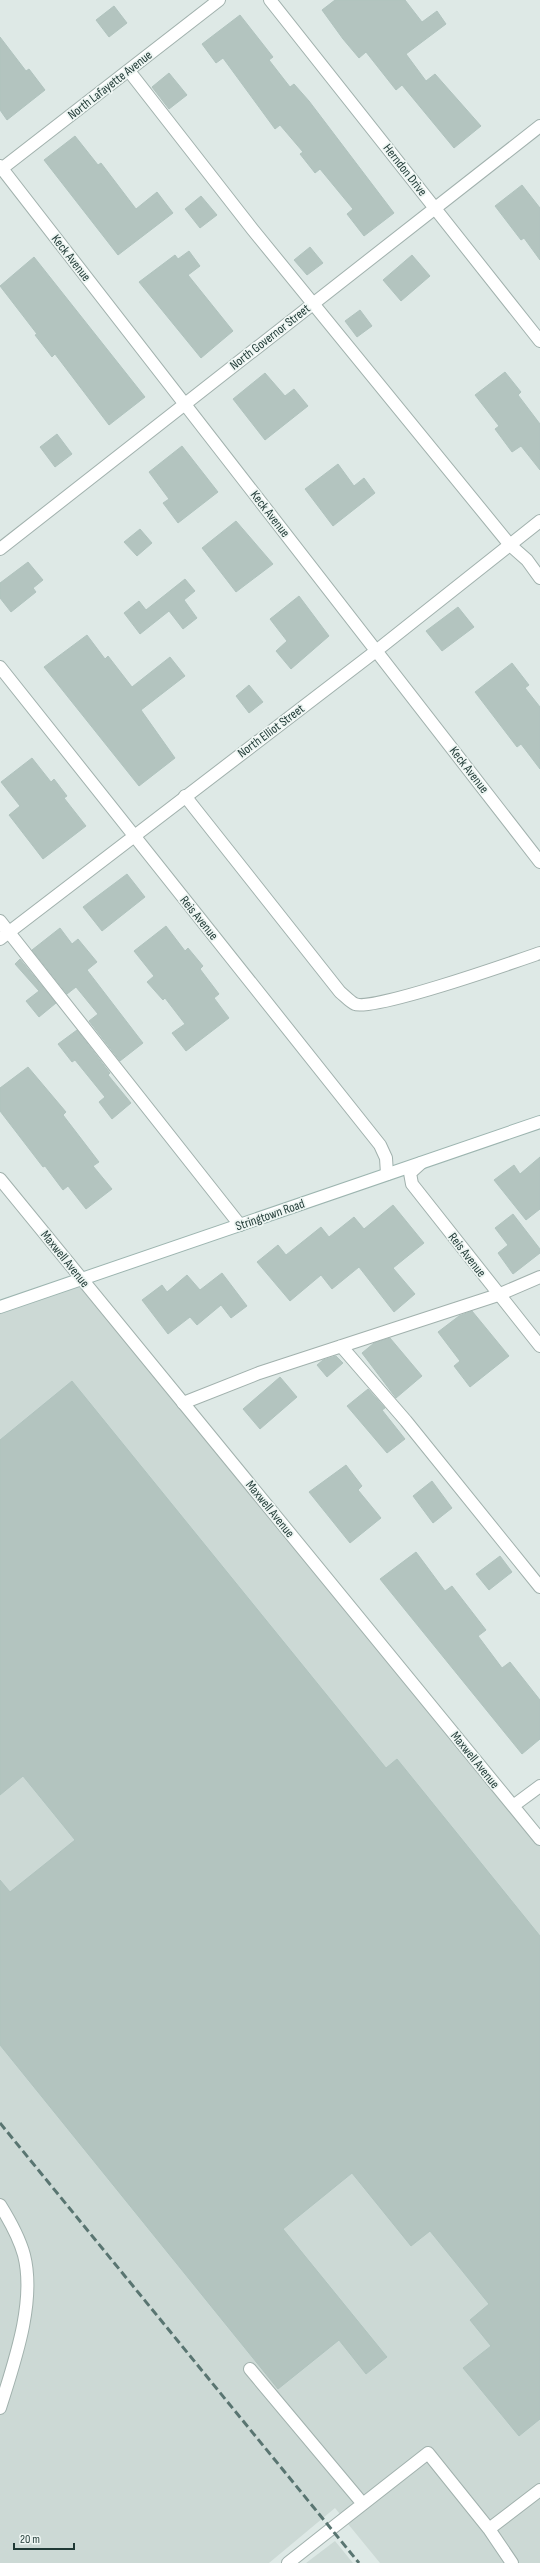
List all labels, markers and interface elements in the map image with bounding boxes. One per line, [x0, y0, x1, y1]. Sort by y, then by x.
street label: North Lafayette Avenue [65, 47, 155, 123]
street label: Herndon Drive [380, 141, 430, 199]
street label: Keck Avenue [48, 231, 94, 285]
street label: North Governor Street [227, 301, 313, 373]
street label: Keck Avenue [247, 487, 293, 541]
street label: North Elliot Street [235, 701, 307, 761]
street label: Keck Avenue [446, 743, 492, 797]
street label: Reis Avenue [176, 893, 222, 943]
street label: Stringtown Road [233, 1196, 307, 1234]
street label: Maxwell Avenue [37, 1227, 93, 1291]
street label: Reis Avenue [445, 1230, 489, 1280]
street label: Maxwell Avenue [242, 1477, 298, 1541]
street label: Maxwell Avenue [447, 1728, 503, 1792]
scale bar [14, 2525, 74, 2551]
text: 20 m [20, 2532, 40, 2547]

